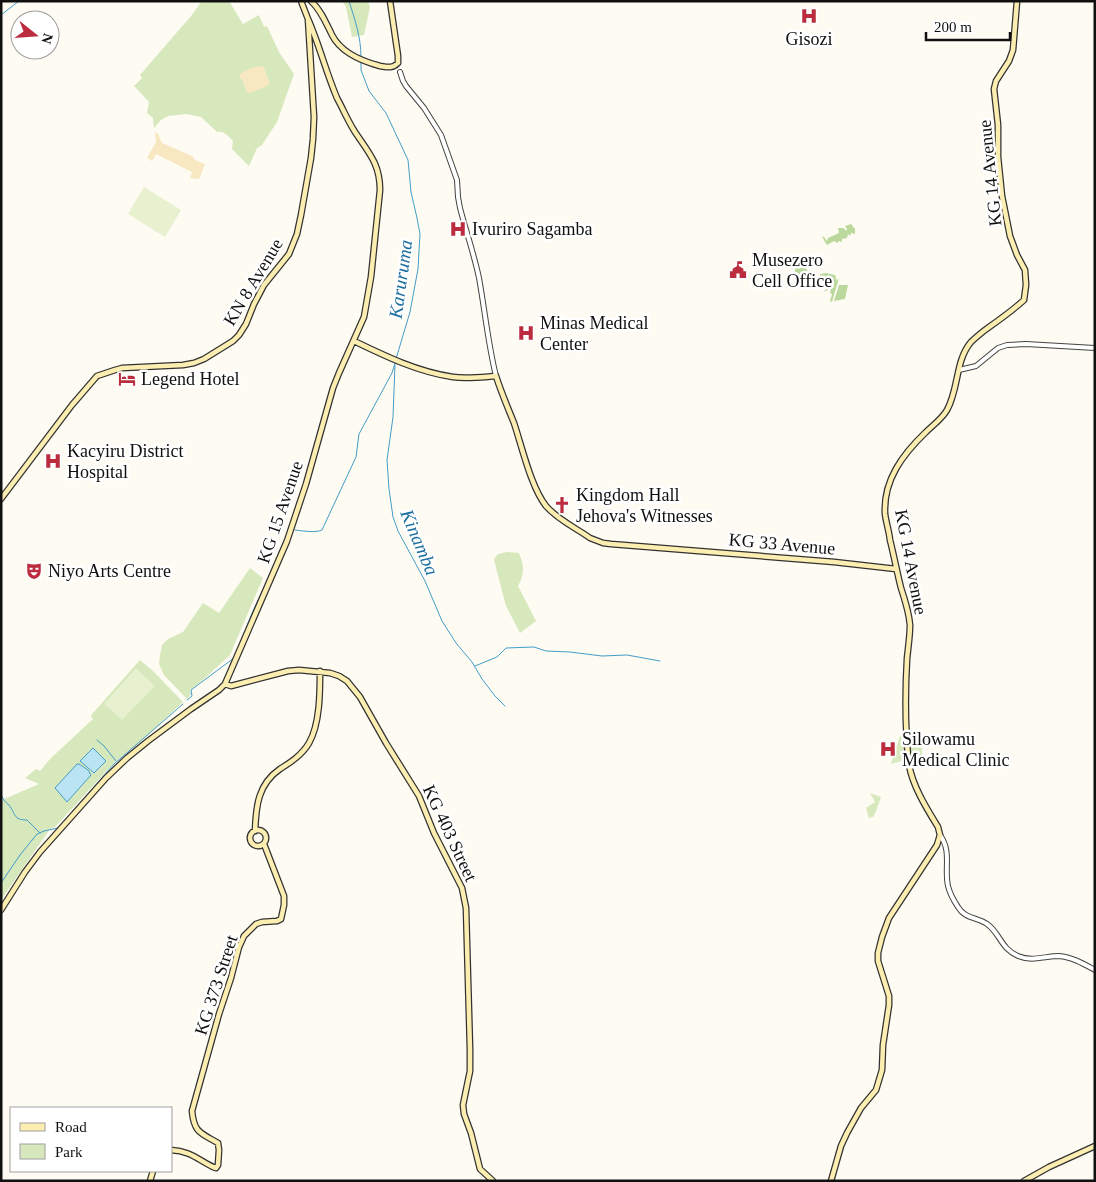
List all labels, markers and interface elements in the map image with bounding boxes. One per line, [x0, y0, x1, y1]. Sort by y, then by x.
hospital icon: Gisozi [799, 6, 819, 26]
north arrow [10, 10, 60, 60]
scale bar [926, 10, 1010, 42]
text: 200 m [934, 19, 972, 35]
place label: Gisozi [786, 29, 833, 49]
text: N [38, 32, 56, 46]
street label: KG 14 Avenue [974, 119, 1006, 227]
hospital icon: Ivuriro Sagamba [448, 219, 468, 239]
place label: Ivuriro Sagamba [472, 219, 592, 239]
street label: KN 8 Avenue [219, 235, 287, 329]
water label: Karuruma [384, 238, 416, 321]
place label: Musezero Cell Office [752, 250, 832, 291]
public building icon: Musezero Cell Office [728, 260, 748, 280]
place label: Minas Medical Center [540, 313, 648, 354]
hospital icon: Minas Medical Center [516, 323, 536, 343]
hotel icon: Legend Hotel [117, 369, 137, 389]
place label: Legend Hotel [141, 369, 239, 389]
place label: Kacyiru District Hospital [67, 441, 183, 482]
hospital icon: Kacyiru District Hospital [43, 451, 63, 471]
street label: KG 15 Avenue [253, 458, 307, 566]
place label: Kingdom Hall Jehova's Witnesses [576, 485, 713, 526]
church icon: Kingdom Hall Jehova's Witnesses [552, 495, 572, 515]
water label: Kinamba [396, 505, 443, 578]
street label: KG 14 Avenue [891, 508, 931, 616]
street label: KG 33 Avenue [728, 529, 836, 559]
theatre icon: Niyo Arts Centre [24, 561, 44, 581]
place label: Niyo Arts Centre [48, 561, 171, 581]
place label: Silowamu Medical Clinic [902, 729, 1009, 770]
hospital icon: Silowamu Medical Clinic [878, 739, 898, 759]
street label: KG 403 Street [419, 782, 481, 884]
street label: KG 373 Street [190, 932, 242, 1038]
legend [10, 1107, 172, 1172]
text: Road [55, 1119, 87, 1135]
text: Park [55, 1144, 83, 1160]

